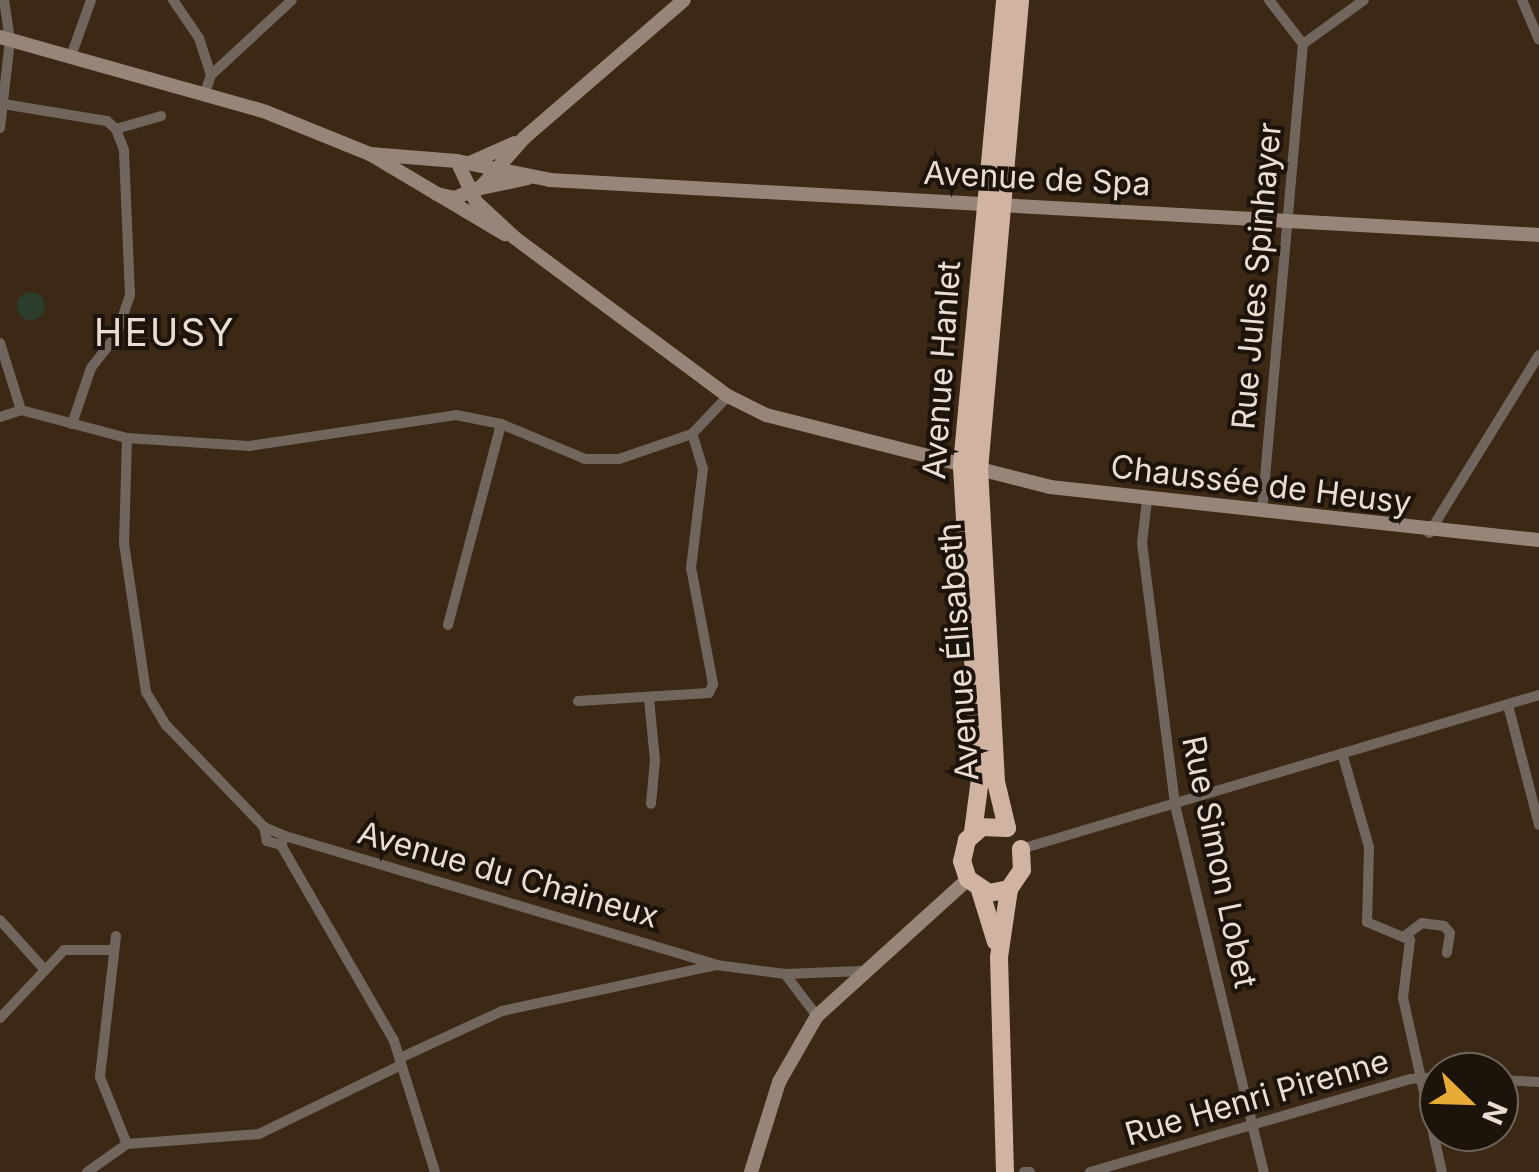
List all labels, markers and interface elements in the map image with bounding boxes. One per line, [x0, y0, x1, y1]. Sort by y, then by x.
street label: Rue Jules Spinhayer [1224, 121, 1290, 431]
street label: Avenue de Spa [923, 154, 1151, 204]
street label: Avenue Hanlet [915, 259, 969, 481]
district label: HEUSY [94, 310, 236, 356]
street label: Chaussée de Heusy [1108, 447, 1414, 523]
street label: Avenue Élisabeth [931, 522, 987, 782]
street label: Rue Simon Lobet [1174, 733, 1264, 991]
street label: Avenue du Chaineux [353, 814, 663, 936]
street label: Rue Henri Pirenne [1121, 1042, 1393, 1154]
north arrow [1419, 1052, 1519, 1152]
text: N [1475, 1096, 1515, 1129]

